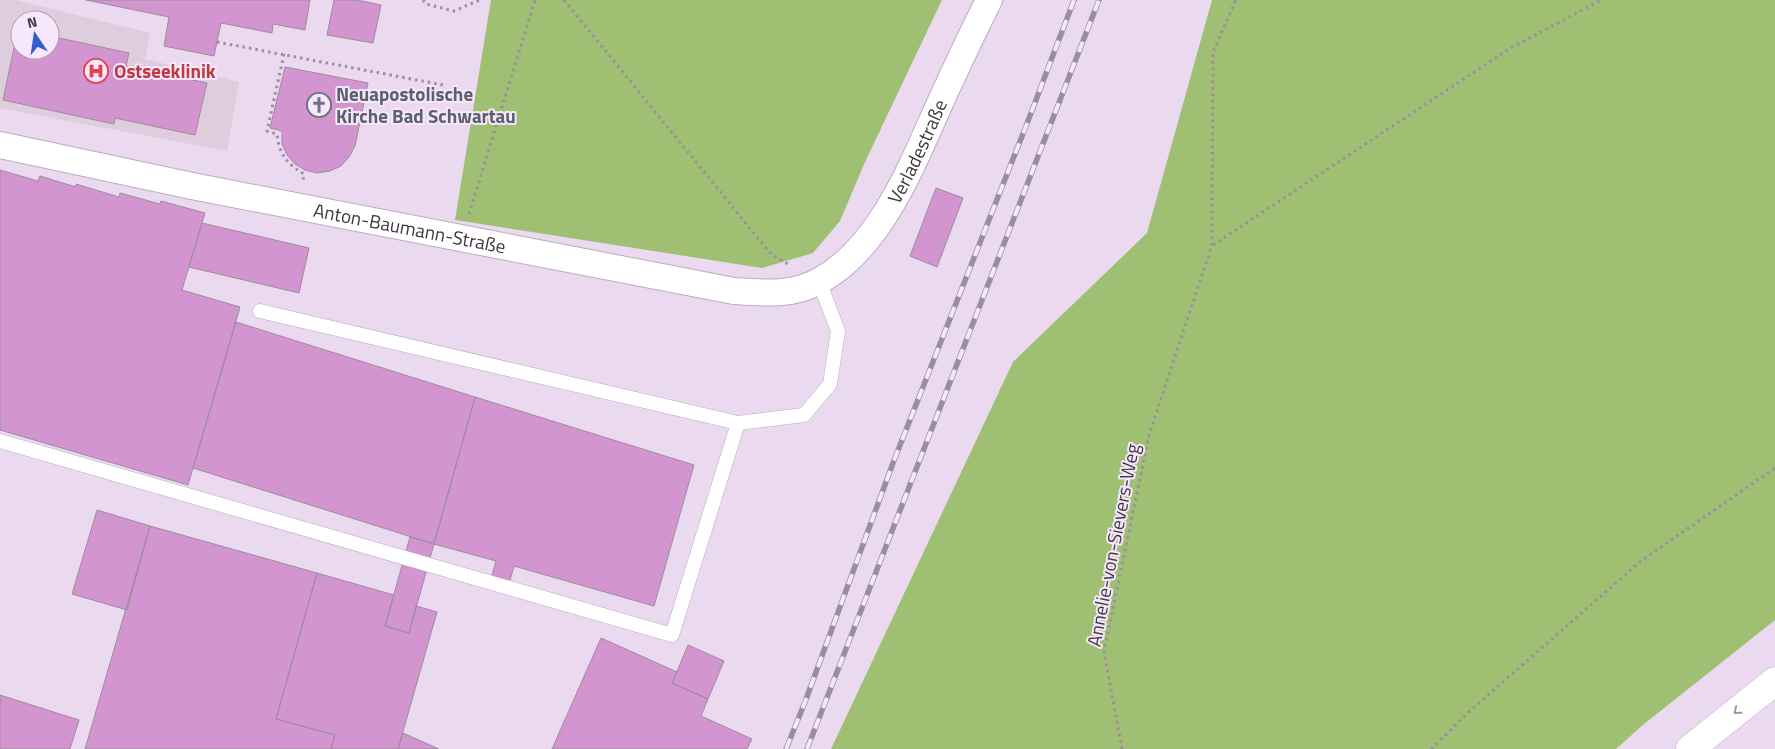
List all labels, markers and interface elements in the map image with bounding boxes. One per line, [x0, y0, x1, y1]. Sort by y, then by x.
north arrow [10, 10, 60, 60]
text: N [25, 11, 39, 33]
place label: Ostseeklinik [114, 56, 216, 85]
hospital icon: Ostseeklinik [83, 58, 109, 84]
place label: Neuapostolische Kirche Bad Schwartau [336, 79, 516, 130]
church icon: Neuapostolische Kirche Bad Schwartau [306, 92, 332, 118]
street label: Verladestraße [880, 94, 954, 209]
street label: Anton-Baumann-Straße [311, 195, 508, 260]
street label: Annelie-von-Sievers-Weg [1079, 441, 1146, 649]
one-way arrow [1733, 705, 1742, 714]

